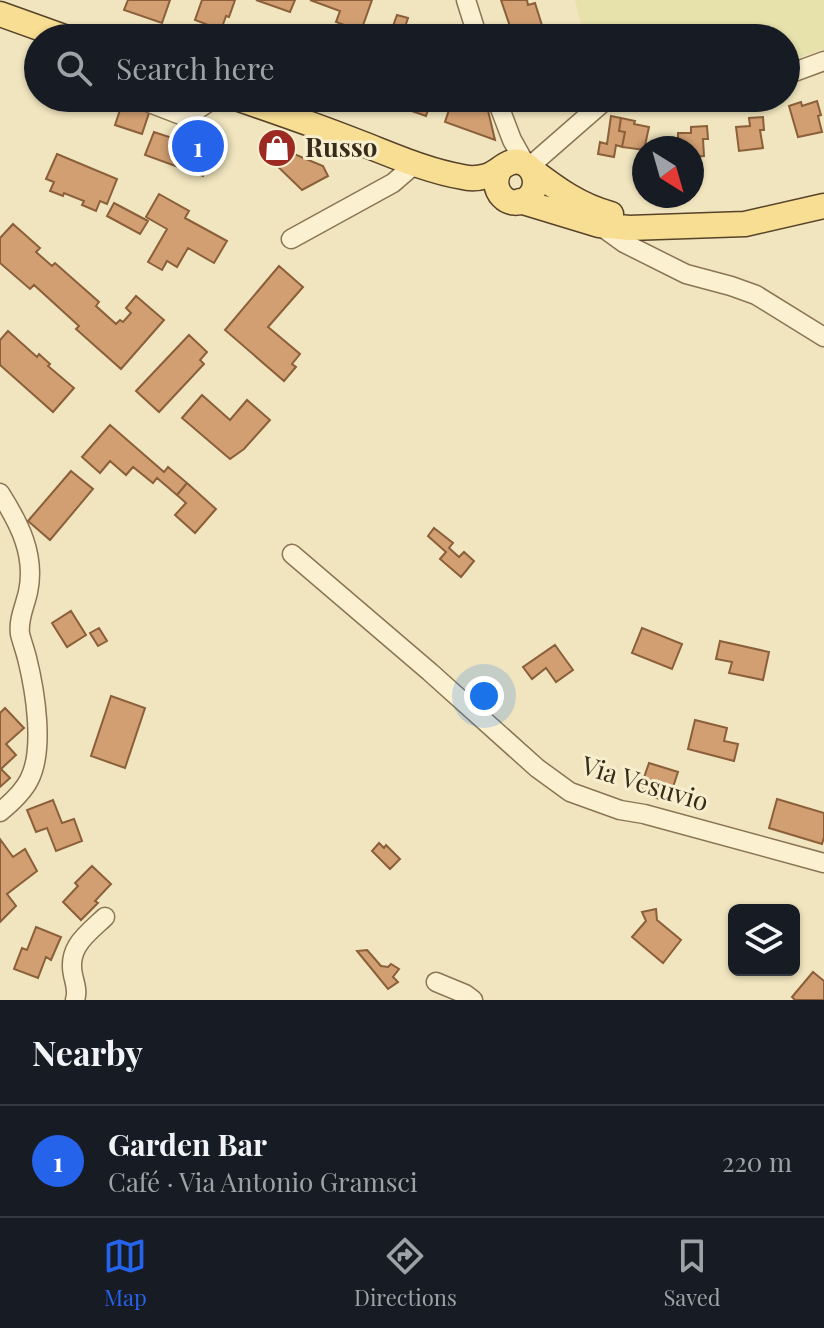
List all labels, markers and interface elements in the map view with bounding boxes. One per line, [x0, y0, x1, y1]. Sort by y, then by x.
search box [24, 24, 800, 112]
icon: search [52, 46, 96, 90]
text: Search here [116, 48, 275, 88]
pin: 1 [172, 116, 224, 176]
shop icon: Russo [256, 127, 298, 169]
place label: Russo [305, 129, 377, 164]
north arrow [632, 136, 704, 208]
your location [464, 676, 504, 716]
street label: Via Vesuvio [577, 746, 713, 818]
map controls [728, 904, 800, 976]
button: layers [728, 904, 800, 976]
text: Nearby [32, 1029, 143, 1075]
text: Garden Bar [108, 1124, 267, 1164]
text: 1 [53, 1144, 63, 1179]
text: 220 m [722, 1144, 792, 1179]
text: Café · Via Antonio Gramsci [108, 1164, 418, 1199]
tab: Map [103, 1234, 147, 1312]
tab: Directions [354, 1234, 457, 1312]
tab: Saved [663, 1234, 721, 1312]

